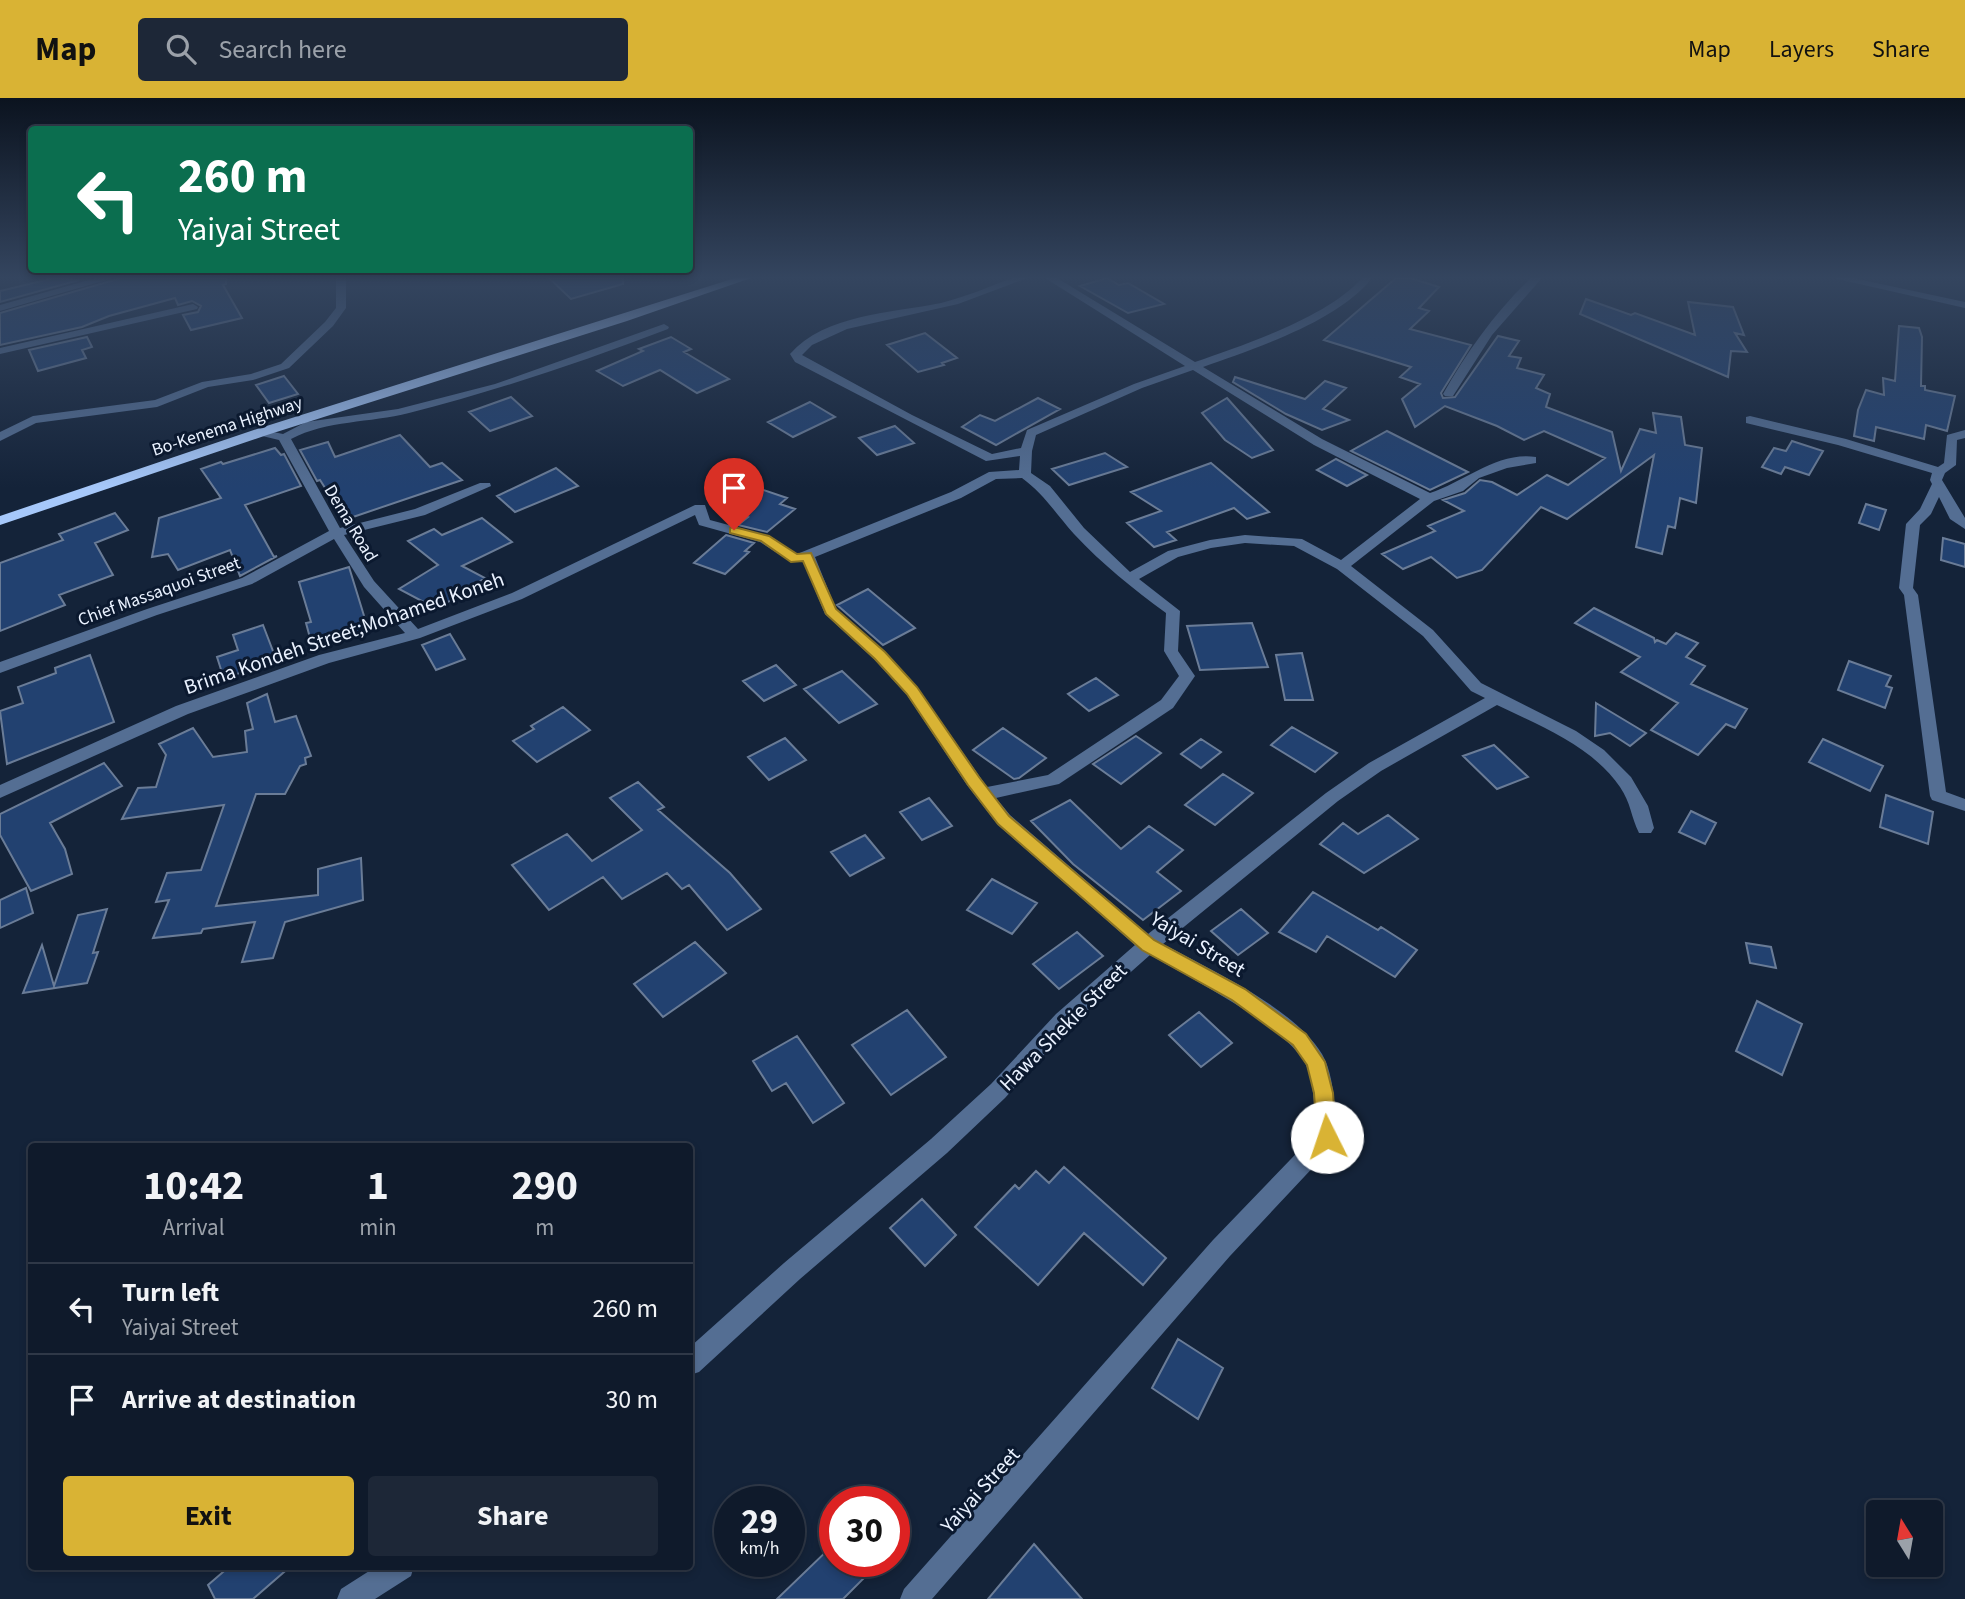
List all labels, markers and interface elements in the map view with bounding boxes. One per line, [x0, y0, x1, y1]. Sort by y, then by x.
search box [138, 18, 628, 81]
text: Map [35, 26, 96, 73]
icon: search [162, 30, 200, 68]
text: Search here [218, 31, 347, 68]
text: Map [1688, 32, 1731, 67]
text: Layers [1769, 32, 1834, 67]
text: Share [1872, 32, 1930, 67]
text: 260 m [178, 142, 307, 212]
icon: left [63, 154, 154, 245]
text: Yaiyai Street [178, 207, 340, 253]
street label: Bo-Kenema Highway [149, 390, 306, 463]
pin [704, 458, 764, 530]
icon: arrive [715, 469, 753, 507]
street label: Dema Road [318, 480, 383, 567]
street label: Chief Massaquoi Street [74, 550, 244, 632]
street label: Brima Kondeh Street;Mohamed Koneh [180, 564, 508, 702]
street label: Yaiyai Street [1144, 903, 1251, 984]
street label: Hawa Shekie Street [992, 956, 1134, 1098]
position arrow [1290, 1100, 1364, 1174]
text: 10:42 [143, 1156, 244, 1216]
text: 1 [367, 1156, 389, 1216]
text: 290 [511, 1156, 578, 1216]
text: Arrival [163, 1211, 225, 1244]
text: min [359, 1211, 397, 1244]
text: m [535, 1211, 554, 1244]
text: Turn left [122, 1274, 219, 1311]
icon: left [63, 1290, 101, 1328]
text: 260 m [592, 1290, 658, 1327]
text: Yaiyai Street [122, 1311, 238, 1344]
icon: arrive [63, 1381, 101, 1419]
text: Arrive at destination [122, 1381, 356, 1418]
text: 30 m [605, 1381, 658, 1418]
street label: Yaiyai Street [933, 1440, 1027, 1540]
button: Exit [63, 1476, 354, 1556]
button: Share [368, 1476, 658, 1556]
speed limit sign: 30 [819, 1486, 910, 1577]
text: 29 [741, 1497, 778, 1547]
north arrow [1866, 1500, 1942, 1577]
map controls [1866, 1500, 1943, 1577]
text: km/h [740, 1536, 779, 1561]

